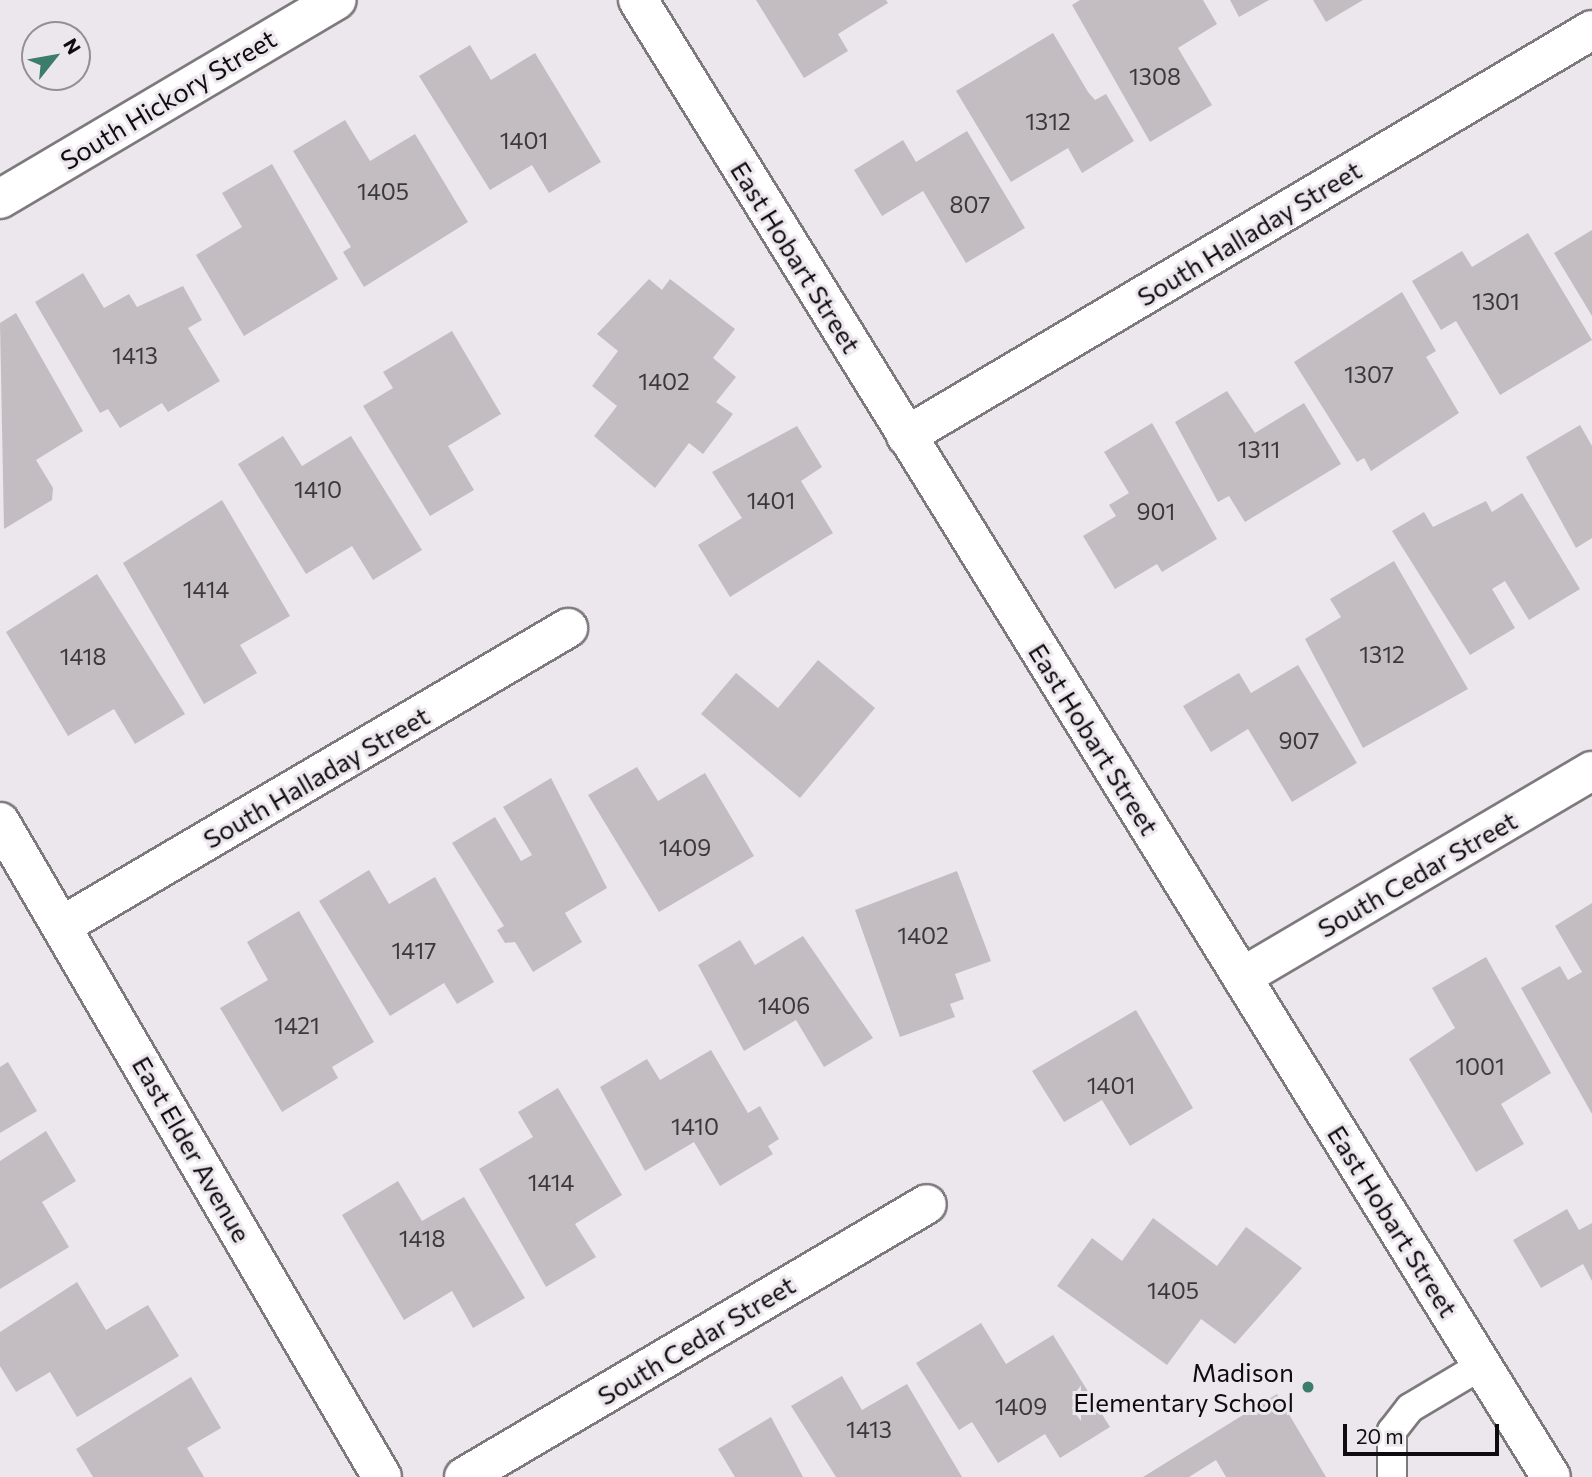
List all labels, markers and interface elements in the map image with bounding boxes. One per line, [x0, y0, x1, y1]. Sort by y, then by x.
north arrow [21, 21, 91, 91]
street label: South Hickory Street [54, 22, 282, 176]
text: N [59, 34, 86, 58]
house number: 1308 [1129, 62, 1181, 90]
house number: 1312 [1025, 107, 1071, 135]
house number: 1401 [500, 126, 548, 154]
street label: South Halladay Street [1131, 154, 1367, 312]
street label: East Hobart Street [724, 155, 868, 359]
house number: 1405 [357, 177, 409, 205]
house number: 807 [949, 190, 991, 218]
house number: 1301 [1472, 287, 1520, 315]
house number: 1413 [112, 341, 158, 369]
house number: 1307 [1344, 360, 1394, 388]
house number: 1402 [638, 367, 690, 395]
house number: 1311 [1238, 435, 1280, 463]
house number: 1410 [294, 475, 342, 503]
house number: 1401 [747, 486, 795, 514]
house number: 901 [1137, 497, 1175, 525]
house number: 1414 [183, 575, 229, 603]
street label: East Hobart Street [1022, 637, 1166, 841]
house number: 1312 [1359, 640, 1405, 668]
house number: 1418 [60, 642, 106, 670]
street label: South Halladay Street [197, 699, 435, 855]
house number: 907 [1278, 726, 1320, 754]
street label: South Cedar Street [1312, 804, 1522, 944]
house number: 1409 [659, 833, 711, 861]
house number: 1402 [897, 921, 949, 949]
house number: 1417 [392, 936, 436, 964]
house number: 1406 [758, 991, 810, 1019]
house number: 1421 [274, 1011, 320, 1039]
street label: East Elder Avenue [126, 1051, 258, 1247]
house number: 1001 [1455, 1052, 1505, 1080]
house number: 1401 [1087, 1071, 1135, 1099]
house number: 1410 [671, 1112, 719, 1140]
street label: East Hobart Street [1321, 1119, 1465, 1323]
house number: 1414 [528, 1168, 574, 1196]
house number: 1418 [399, 1224, 445, 1252]
street label: South Cedar Street [592, 1269, 800, 1411]
house number: 1405 [1147, 1276, 1199, 1304]
place label: Madison Elementary School [1073, 1356, 1294, 1418]
marker: Madison Elementary School [1300, 1379, 1316, 1395]
house number: 1409 [995, 1392, 1047, 1420]
scale bar [1347, 1410, 1503, 1454]
house number: 1413 [846, 1415, 892, 1443]
text: 20 m [1356, 1423, 1404, 1448]

